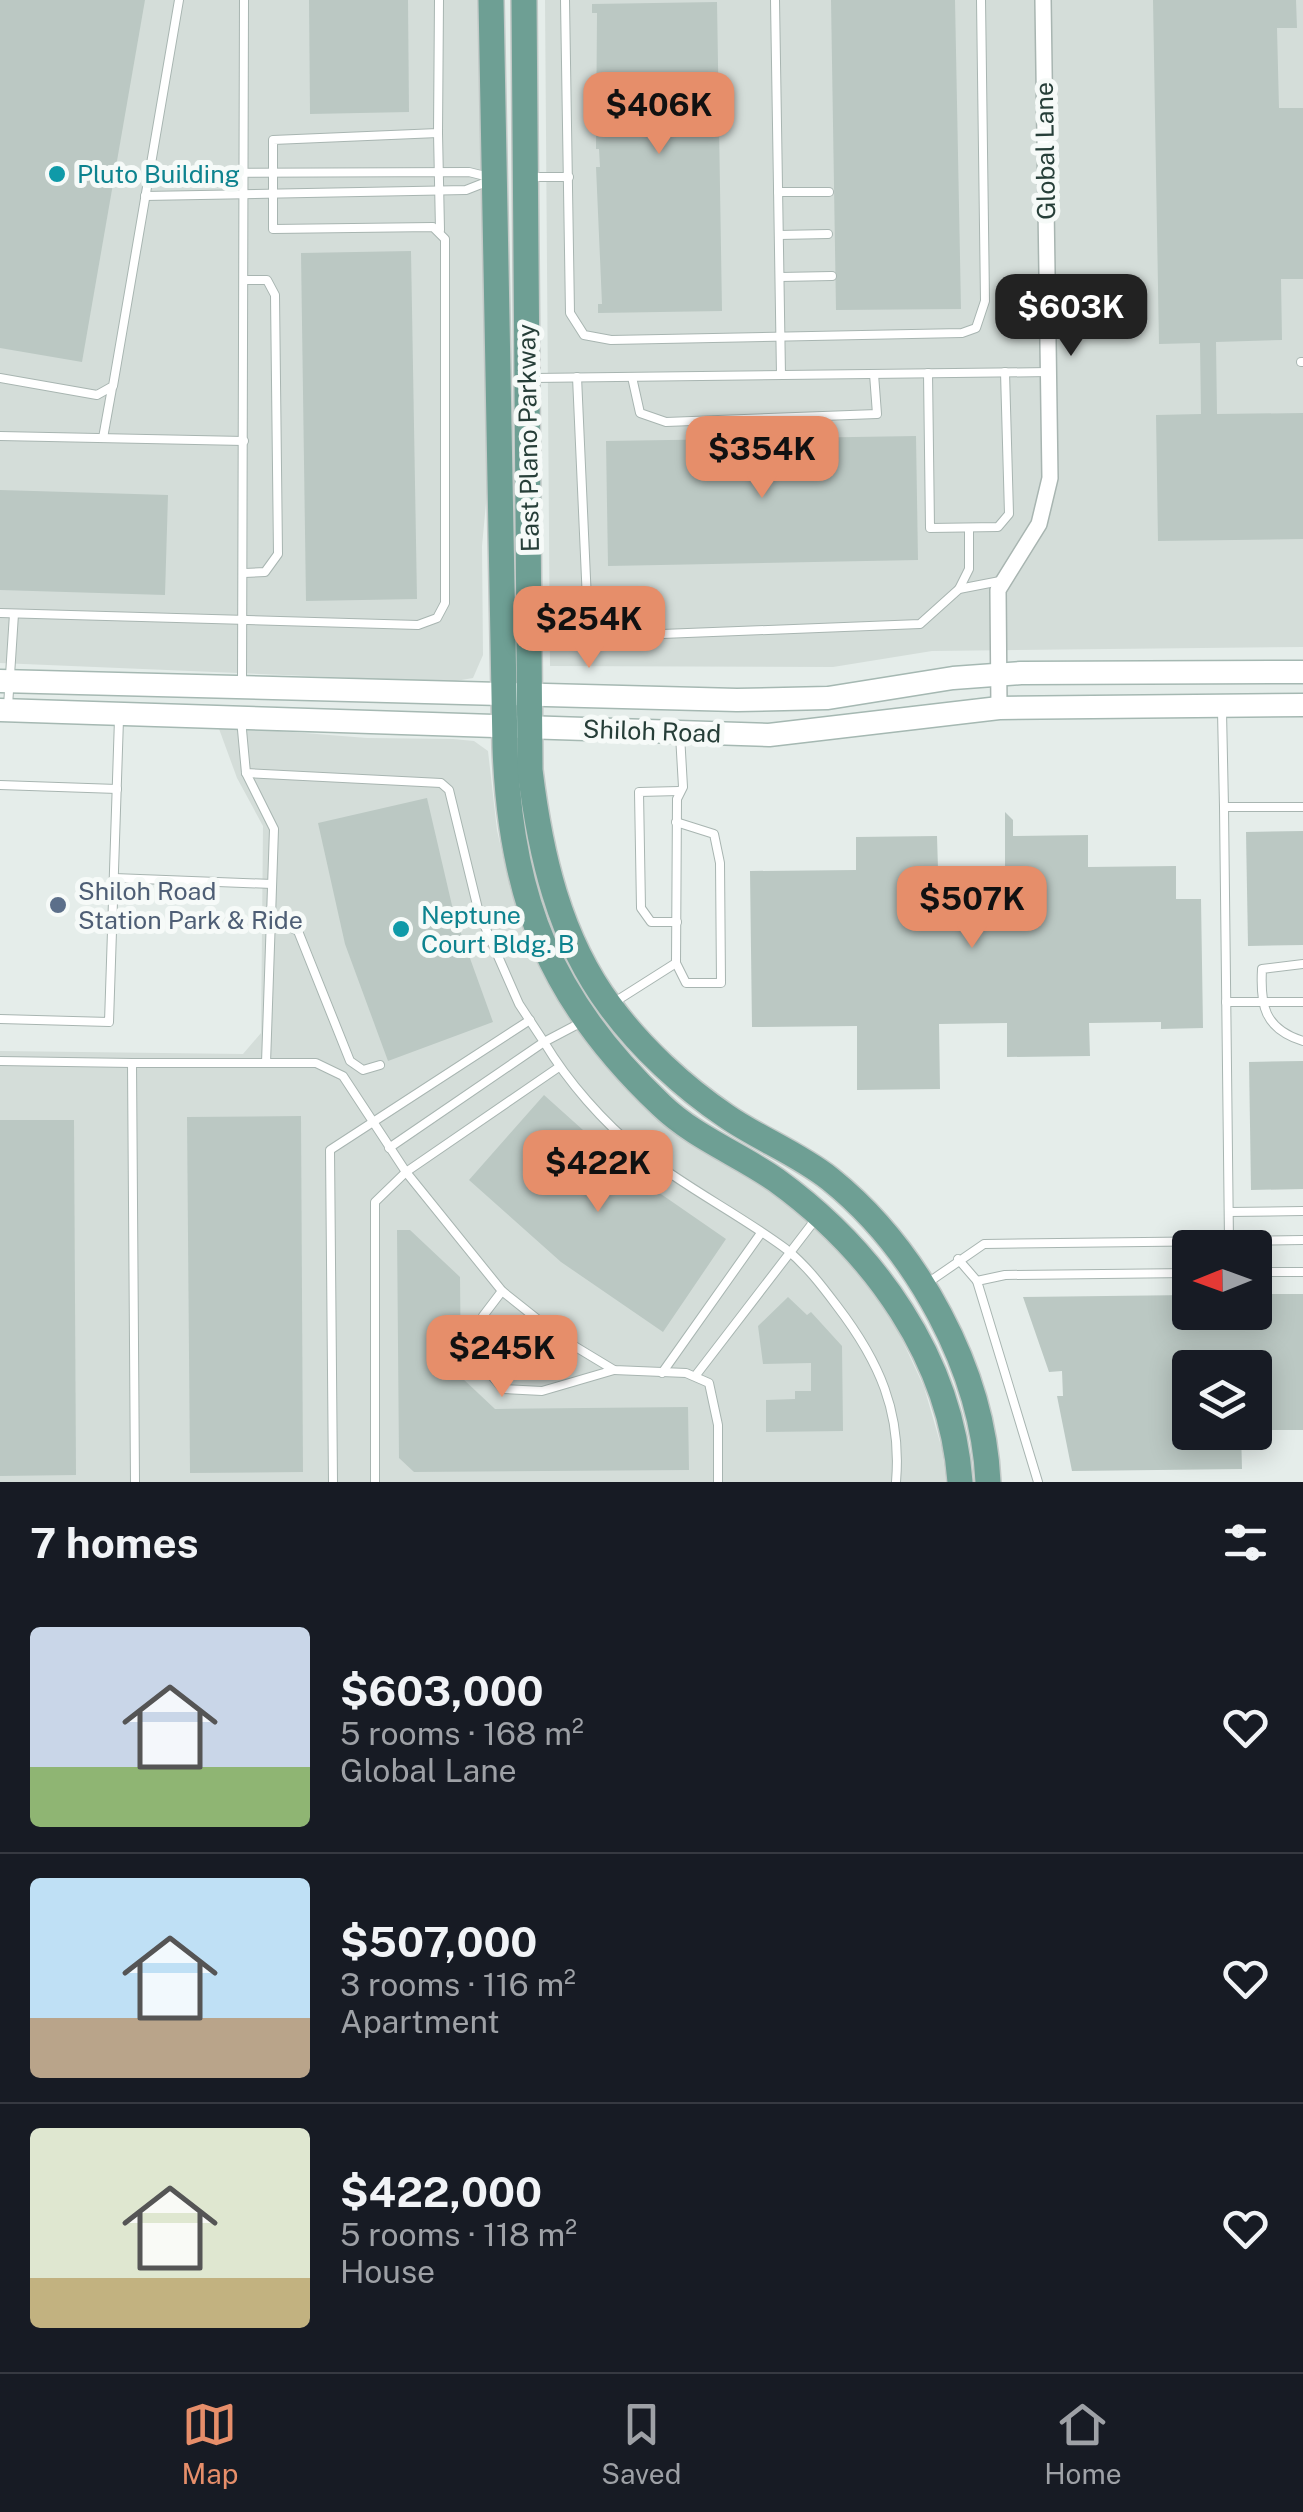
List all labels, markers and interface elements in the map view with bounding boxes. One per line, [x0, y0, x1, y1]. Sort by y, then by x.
pin: $406K [589, 72, 729, 157]
street label: Global Lane [1029, 82, 1061, 220]
text: $406K [605, 86, 713, 123]
place label: Pluto Building [77, 159, 240, 189]
marker: Pluto Building [46, 163, 68, 185]
pin: $603K [1001, 274, 1141, 359]
text: $603K [1017, 288, 1125, 325]
street label: East Plano Parkway [511, 323, 545, 553]
pin: $354K [692, 416, 832, 501]
text: $354K [708, 430, 816, 467]
pin: $254K [519, 586, 659, 671]
text: $254K [535, 600, 643, 637]
street label: Shiloh Road [582, 714, 722, 748]
pin: $507K [902, 866, 1042, 951]
place label: Shiloh Road Station Park & Ride [78, 876, 303, 935]
text: $507K [919, 880, 1025, 917]
marker: Shiloh Road Station Park & Ride [47, 894, 69, 916]
place label: Neptune Court Bldg. B [421, 900, 575, 959]
marker: Neptune Court Bldg. B [390, 918, 412, 940]
pin: $422K [528, 1130, 668, 1215]
text: $422K [545, 1144, 651, 1181]
north arrow [1172, 1230, 1272, 1330]
map controls [1172, 1230, 1272, 1450]
pin: $245K [432, 1315, 572, 1400]
text: $245K [448, 1329, 556, 1366]
button: layers [1172, 1350, 1272, 1450]
icon: filters [1218, 1515, 1273, 1570]
text: 7 homes [30, 1518, 199, 1567]
text: $603,000 [340, 1666, 544, 1715]
icon: home [110, 1667, 230, 1787]
icon: heart [1218, 1700, 1273, 1755]
text: 5 rooms · 168 m² [340, 1715, 584, 1752]
text: Global Lane [340, 1752, 517, 1789]
text: $507,000 [340, 1917, 537, 1966]
icon: home [110, 1918, 230, 2038]
icon: heart [1218, 1951, 1273, 2006]
text: 3 rooms · 116 m² [340, 1966, 576, 2003]
text: Apartment [340, 2003, 500, 2040]
text: $422,000 [340, 2167, 542, 2216]
icon: home [110, 2168, 230, 2288]
icon: heart [1218, 2201, 1273, 2256]
text: 5 rooms · 118 m² [340, 2216, 577, 2253]
text: House [340, 2253, 435, 2290]
tab: Map [181, 2397, 238, 2490]
tab: Saved [601, 2397, 681, 2490]
tab: Home [1044, 2397, 1122, 2490]

